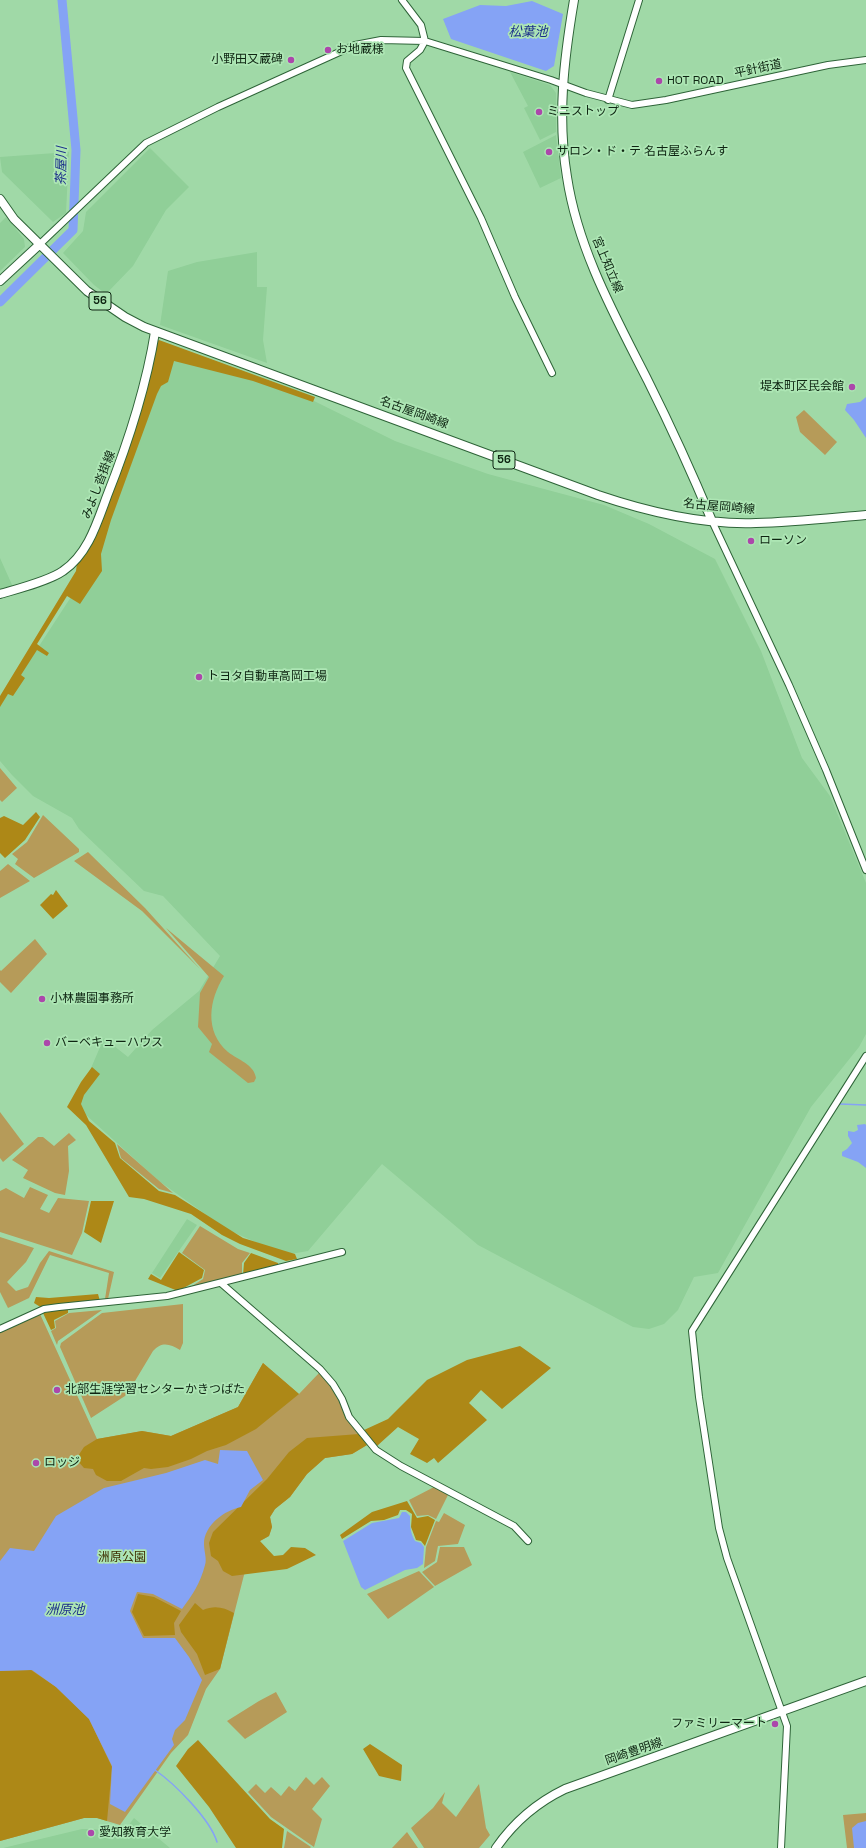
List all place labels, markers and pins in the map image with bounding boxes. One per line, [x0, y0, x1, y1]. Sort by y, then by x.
place label: お地蔵様 [336, 43, 384, 57]
marker: お地蔵様 [323, 45, 333, 55]
place label: 小野田又蔵碑 [211, 53, 283, 67]
marker: 小野田又蔵碑 [286, 55, 296, 65]
place label: HOT ROAD [667, 74, 724, 88]
marker: HOT ROAD [654, 76, 664, 86]
place label: ミニストップ [547, 105, 619, 119]
marker: ミニストップ [534, 107, 544, 117]
place label: サロン・ド・テ 名古屋ふらんす [557, 145, 728, 159]
marker: サロン・ド・テ 名古屋ふらんす [544, 147, 554, 157]
place label: 堤本町区民会館 [760, 380, 844, 394]
marker: 堤本町区民会館 [847, 382, 857, 392]
place label: ローソン [759, 534, 807, 548]
marker: ローソン [746, 536, 756, 546]
place label: トヨタ自動車高岡工場 [207, 670, 327, 684]
marker: トヨタ自動車高岡工場 [194, 672, 204, 682]
place label: 小林農園事務所 [50, 992, 134, 1006]
marker: 小林農園事務所 [37, 994, 47, 1004]
place label: バーベキューハウス [55, 1036, 163, 1050]
marker: バーベキューハウス [42, 1038, 52, 1048]
place label: 北部生涯学習センターかきつばた [65, 1383, 245, 1397]
marker: 北部生涯学習センターかきつばた [52, 1385, 62, 1395]
place label: ロッジ [44, 1456, 80, 1470]
marker: ロッジ [31, 1458, 41, 1468]
place label: ファミリーマート [671, 1717, 767, 1731]
marker: ファミリーマート [770, 1719, 780, 1729]
place label: 愛知教育大学 [99, 1826, 171, 1840]
marker: 愛知教育大学 [86, 1828, 96, 1838]

